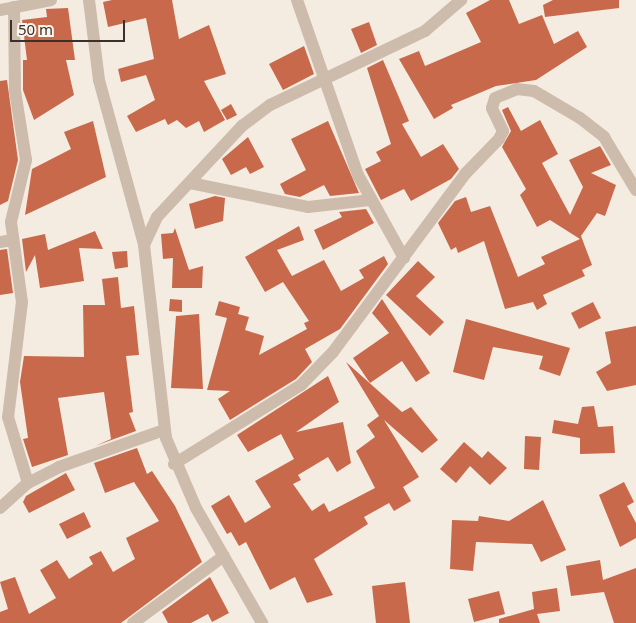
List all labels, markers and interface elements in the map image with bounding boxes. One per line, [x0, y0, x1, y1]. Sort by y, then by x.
scale bar [12, 10, 128, 42]
text: 50 m [18, 19, 53, 39]

